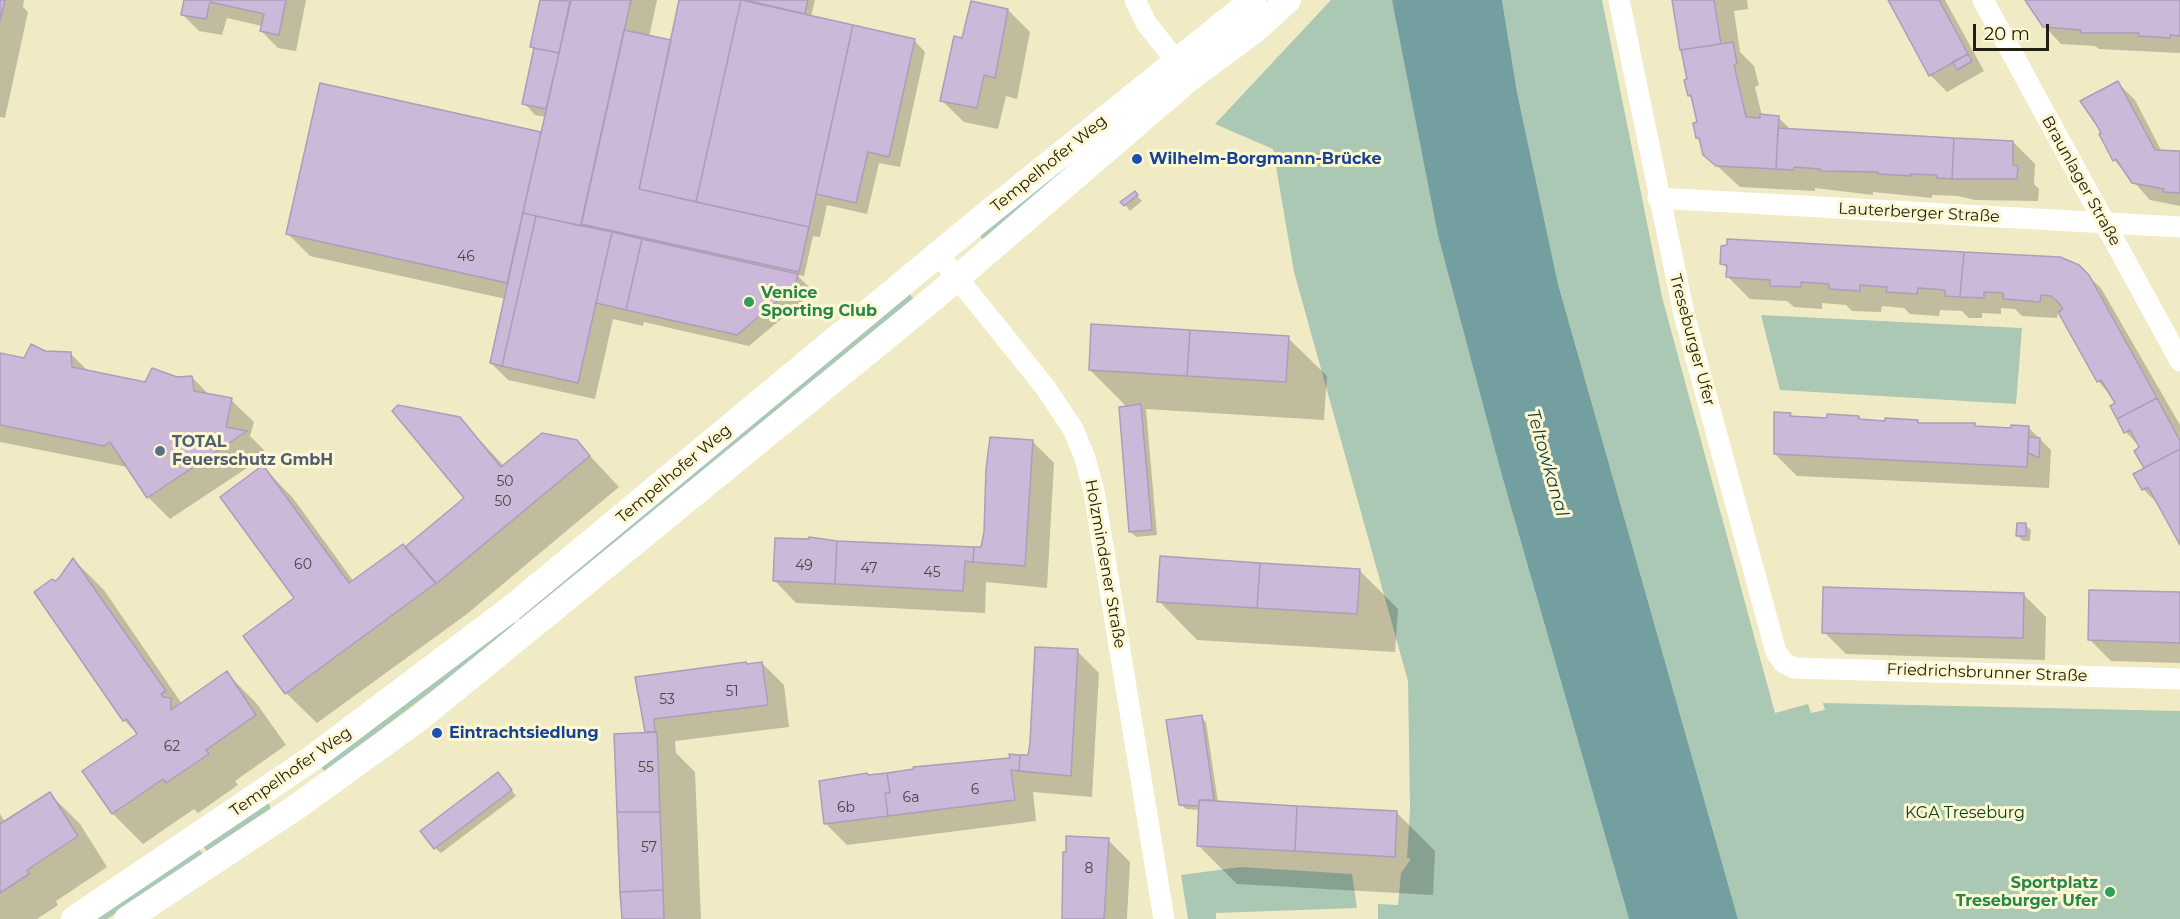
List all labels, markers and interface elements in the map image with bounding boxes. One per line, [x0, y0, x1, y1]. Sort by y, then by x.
scale bar [1976, 12, 2052, 50]
text: 20 m [1984, 23, 2030, 45]
street label: Tempelhofer Weg [987, 111, 1111, 217]
street label: Braunlager Straße [2037, 113, 2125, 249]
place label: Wilhelm-Borgmann-Brücke [1149, 149, 1382, 169]
marker: Wilhelm-Borgmann-Brücke [1130, 152, 1144, 166]
street label: Lauterberger Straße [1838, 199, 2000, 227]
house number: 46 [457, 249, 475, 265]
street label: Treseburger Ufer [1665, 272, 1719, 408]
place label: Venice Sporting Club [761, 283, 877, 321]
marker: Venice Sporting Club [742, 295, 756, 309]
water label: Teltowkanal [1521, 407, 1573, 519]
street label: Tempelhofer Weg [613, 420, 735, 528]
place label: TOTAL Feuerschutz GmbH [172, 432, 333, 470]
marker: TOTAL Feuerschutz GmbH [153, 444, 167, 458]
house number: 50 [496, 474, 514, 490]
street label: Holzmindener Straße [1081, 478, 1129, 650]
house number: 50 [494, 494, 512, 510]
house number: 60 [294, 557, 312, 573]
house number: 49 [795, 558, 813, 574]
house number: 47 [861, 561, 877, 577]
house number: 45 [923, 565, 941, 581]
street label: Friedrichsbrunner Straße [1886, 660, 2088, 686]
house number: 51 [726, 684, 738, 700]
house number: 53 [659, 692, 675, 708]
street label: Tempelhofer Weg [227, 723, 355, 821]
place label: Eintrachtsiedlung [449, 723, 599, 743]
marker: Eintrachtsiedlung [430, 726, 444, 740]
house number: 62 [164, 739, 180, 755]
house number: 55 [638, 760, 654, 776]
house number: 6 [971, 782, 979, 798]
house number: 6a [903, 790, 919, 806]
house number: 6b [837, 800, 855, 816]
park label: KGA Treseburg [1905, 803, 2025, 823]
house number: 57 [641, 840, 657, 856]
house number: 8 [1085, 861, 1093, 877]
place label: Sportplatz Treseburger Ufer [1956, 873, 2098, 911]
marker: Sportplatz Treseburger Ufer [2103, 885, 2117, 899]

